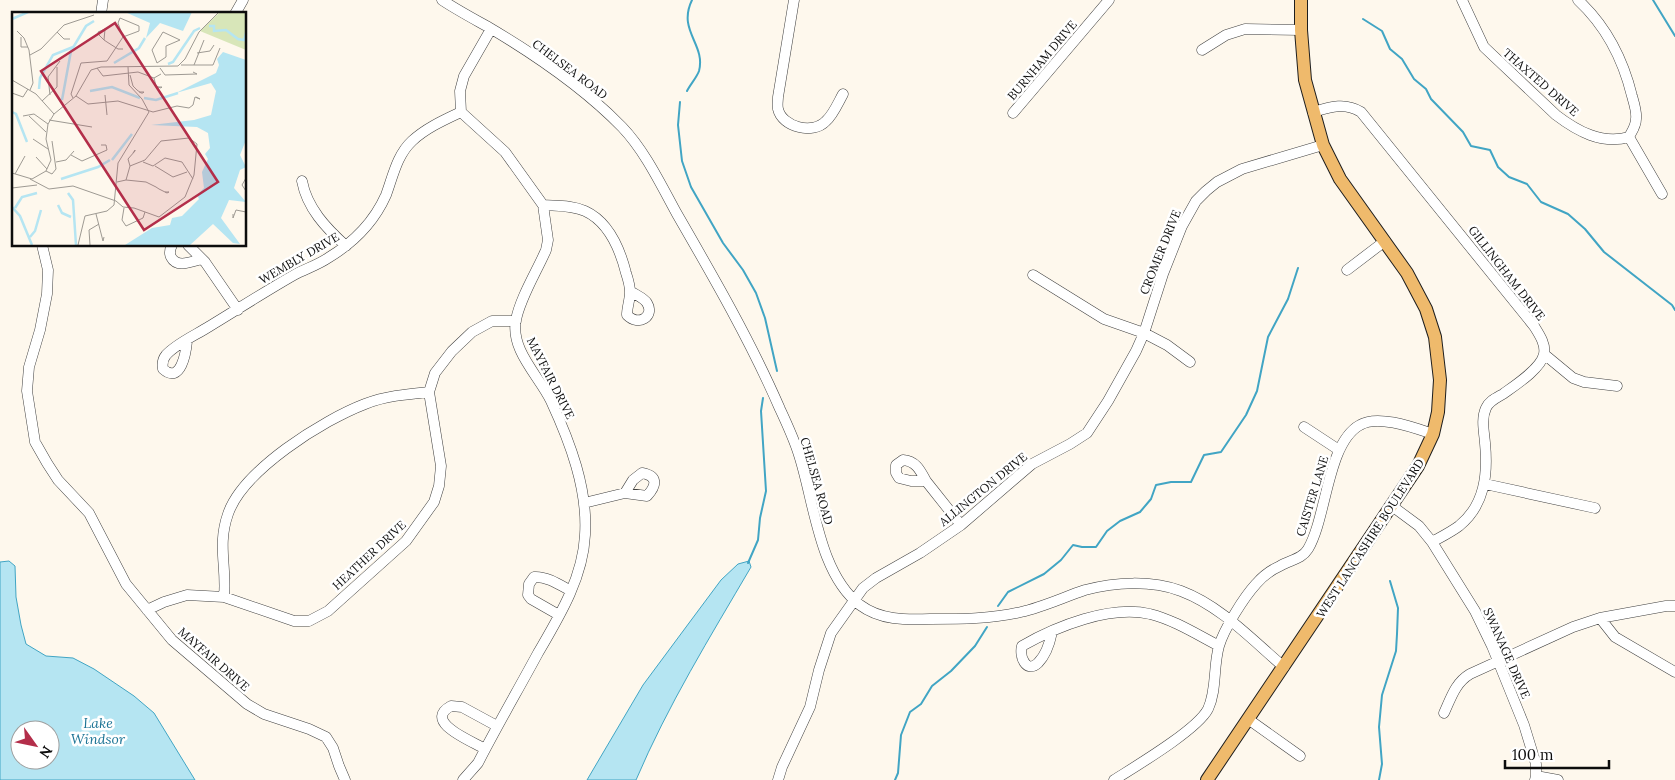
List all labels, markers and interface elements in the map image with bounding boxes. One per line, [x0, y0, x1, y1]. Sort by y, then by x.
inset map [12, 12, 246, 246]
street label: BURNHAM DRIVE [1004, 17, 1080, 103]
street label: CHELSEA ROAD [529, 36, 611, 102]
street label: THAXTED DRIVE [1500, 45, 1582, 119]
street label: CROMER DRIVE [1136, 207, 1184, 297]
street label: GILLINGHAM DRIVE [1465, 223, 1549, 323]
street label: WEMBLY DRIVE [256, 229, 342, 287]
street label: MAYFAIR DRIVE [524, 335, 578, 421]
street label: CHELSEA ROAD [797, 435, 837, 527]
street label: ALLINGTON DRIVE [935, 449, 1030, 530]
street label: CAISTER LANE [1293, 454, 1331, 538]
street label: WEST LANCASHIRE BOULEVARD [1313, 456, 1427, 620]
street label: HEATHER DRIVE [329, 517, 409, 593]
street label: SWANAGE DRIVE [1480, 605, 1534, 701]
street label: MAYFAIR DRIVE [175, 624, 253, 694]
water label: Lake Windsor [71, 714, 126, 748]
north arrow [10, 720, 60, 770]
scale bar [1505, 738, 1609, 770]
text: N [35, 743, 56, 762]
text: 100 m [1512, 745, 1553, 764]

